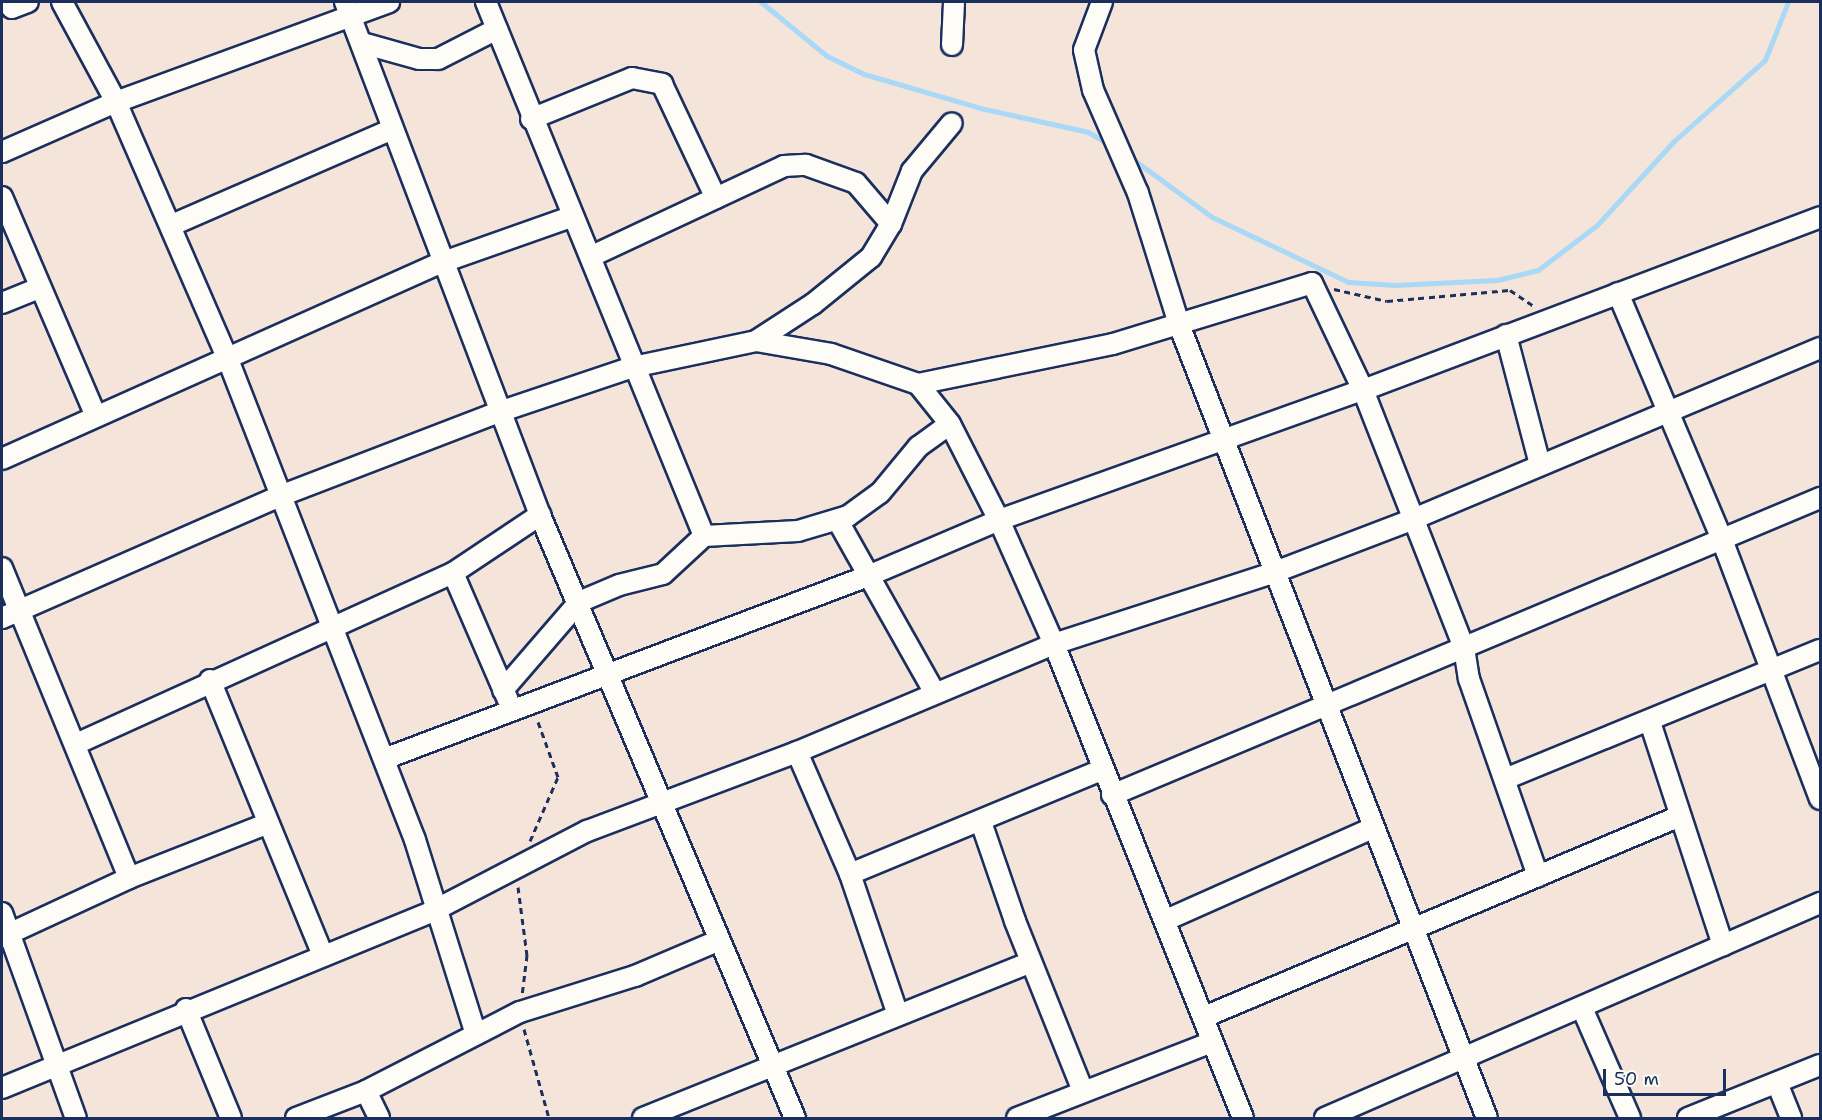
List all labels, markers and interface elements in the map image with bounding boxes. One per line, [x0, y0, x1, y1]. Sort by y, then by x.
scale bar [1606, 1057, 1729, 1095]
text: 50 m [1614, 1067, 1659, 1091]

